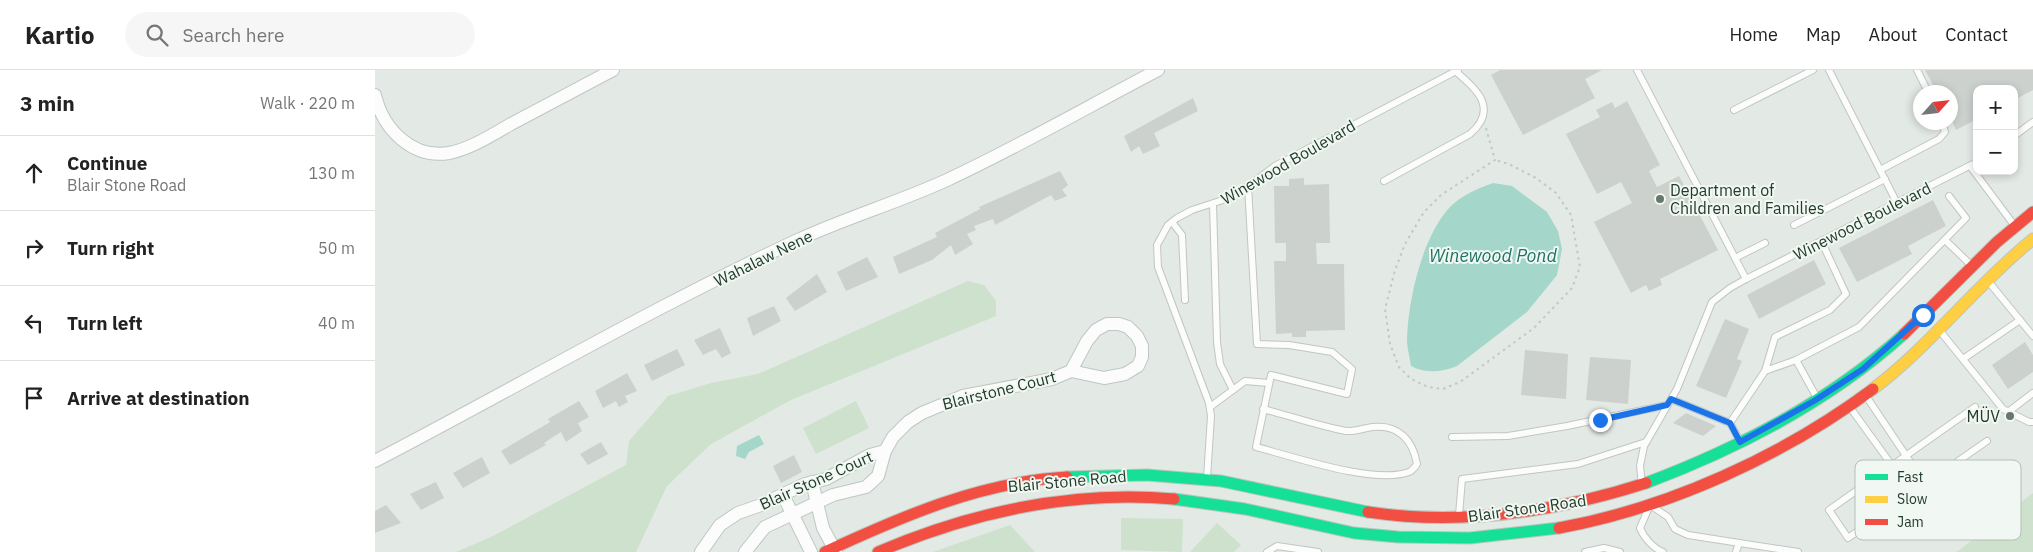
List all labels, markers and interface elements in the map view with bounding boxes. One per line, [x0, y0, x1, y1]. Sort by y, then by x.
search box [125, 12, 475, 57]
text: Kartio [25, 19, 95, 51]
icon: search [143, 21, 171, 49]
text: Search here [183, 23, 284, 47]
text: Home [1730, 23, 1778, 46]
text: Map [1806, 23, 1841, 46]
text: About [1869, 23, 1917, 46]
text: Contact [1945, 23, 2008, 46]
north arrow [1913, 85, 1958, 130]
map controls [1973, 85, 2018, 175]
button: + [1973, 85, 2018, 130]
text: 3 min [20, 89, 75, 117]
text: Walk · 220 m [260, 93, 355, 113]
street label: Winewood Boulevard [1217, 115, 1359, 209]
button: − [1973, 130, 2018, 175]
text: Continue [67, 151, 147, 175]
icon: ahead [20, 159, 48, 187]
text: 130 m [308, 163, 355, 183]
text: Blair Stone Road [67, 175, 186, 195]
street label: Winewood Boulevard [1790, 178, 1934, 264]
place label: Department of Children and Families [1670, 180, 1825, 218]
marker: Department of Children and Families [1654, 193, 1666, 205]
street label: Wahalaw Nene [710, 225, 816, 290]
icon: right [20, 234, 48, 262]
text: Turn right [67, 236, 154, 260]
text: 50 m [318, 238, 355, 258]
water label: Winewood Pond [1429, 244, 1558, 267]
route start [1912, 304, 1935, 327]
icon: left [20, 309, 48, 337]
text: Turn left [67, 311, 143, 335]
text: 40 m [318, 313, 355, 333]
street label: Blairstone Court [940, 366, 1058, 414]
icon: arrive [20, 384, 48, 412]
text: Arrive at destination [67, 386, 250, 410]
place label: MÜV [1966, 406, 2000, 426]
route end [1589, 409, 1612, 432]
marker: MÜV [2004, 410, 2016, 422]
street label: Blair Stone Court [756, 446, 876, 514]
legend [1855, 460, 2021, 540]
street label: Blair Stone Road [1007, 466, 1127, 496]
text: Fast [1897, 468, 1923, 486]
street label: Blair Stone Road [1467, 490, 1587, 526]
text: Slow [1897, 490, 1928, 508]
text: Jam [1897, 513, 1924, 531]

